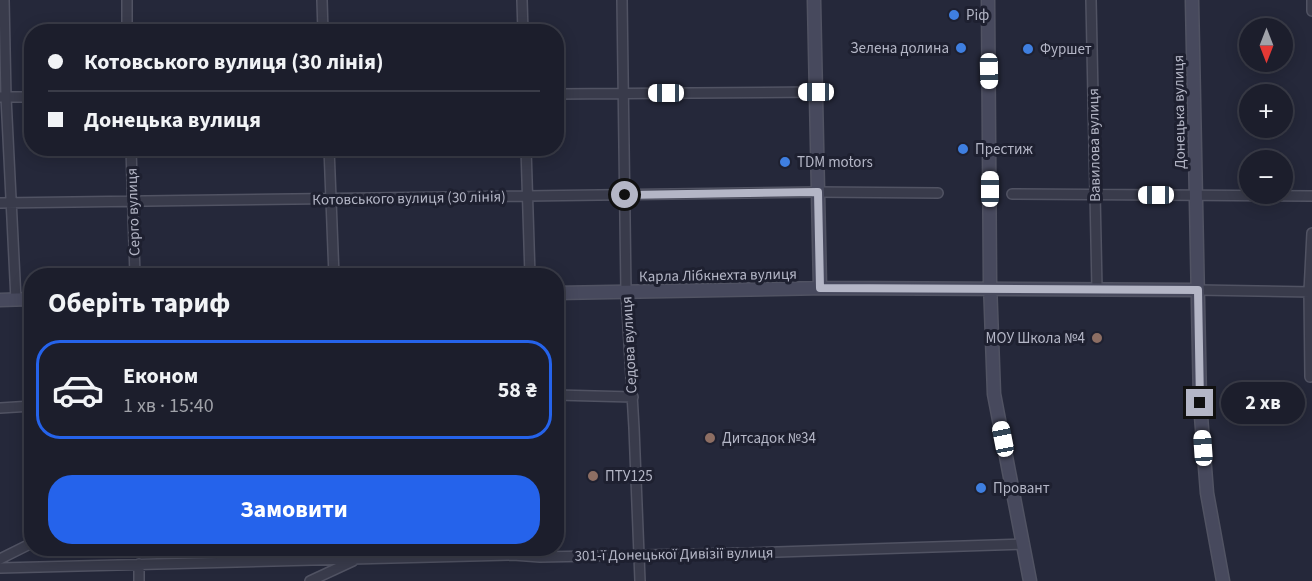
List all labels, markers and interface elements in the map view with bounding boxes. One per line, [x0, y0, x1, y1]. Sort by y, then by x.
place label: Ріф [966, 5, 989, 26]
marker: Ріф [947, 8, 961, 22]
north arrow [1239, 18, 1293, 72]
map controls [1239, 18, 1293, 204]
place label: Зелена долина [850, 38, 949, 59]
place label: Фуршет [1040, 39, 1092, 60]
marker: Зелена долина [954, 41, 968, 55]
marker: Фуршет [1021, 42, 1035, 56]
text: Котовського вулиця (30 лiнiя) [84, 46, 384, 78]
car [980, 53, 998, 89]
street label: Донецька вулиця [1168, 55, 1191, 169]
car [798, 83, 834, 101]
car [648, 84, 684, 102]
button: + [1239, 84, 1293, 138]
street label: Вавилова вулиця [1083, 88, 1106, 202]
text: Донецька вулиця [84, 104, 261, 136]
place label: Престиж [975, 139, 1034, 160]
marker: Престиж [956, 142, 970, 156]
button: − [1239, 150, 1293, 204]
place label: TDM motors [797, 152, 873, 173]
marker: TDM motors [778, 155, 792, 169]
street label: Серго вулиця [121, 168, 146, 256]
car [981, 171, 999, 207]
route start [611, 181, 638, 208]
street label: Котовського вулиця (30 лiнiя) [312, 186, 506, 211]
car [1138, 186, 1174, 204]
street label: Карла Лібкнехта вулиця [639, 264, 797, 287]
text: Оберіть тариф [48, 284, 230, 323]
street label: Седова вулиця [616, 296, 643, 394]
place label: МОУ Школа №4 [986, 328, 1086, 349]
marker: МОУ Школа №4 [1090, 331, 1104, 345]
text: Економ [123, 360, 198, 392]
icon: car [51, 363, 105, 417]
text: 58 ₴ [498, 374, 537, 406]
callout: 2 хв [1221, 382, 1305, 424]
route end [1186, 389, 1213, 416]
text: 2 хв [1245, 389, 1281, 417]
text: 1 хв · 15:40 [123, 392, 214, 420]
car [991, 420, 1015, 458]
place label: Дитсадок №34 [722, 428, 817, 449]
car [1193, 429, 1213, 467]
marker: Дитсадок №34 [703, 431, 717, 445]
place label: ПТУ125 [605, 466, 653, 487]
marker: ПТУ125 [586, 469, 600, 483]
button: Замовити [48, 475, 540, 544]
place label: Провант [993, 478, 1050, 499]
marker: Провант [974, 481, 988, 495]
street label: 301-ї Донецької Дивізії вулиця [574, 542, 774, 567]

